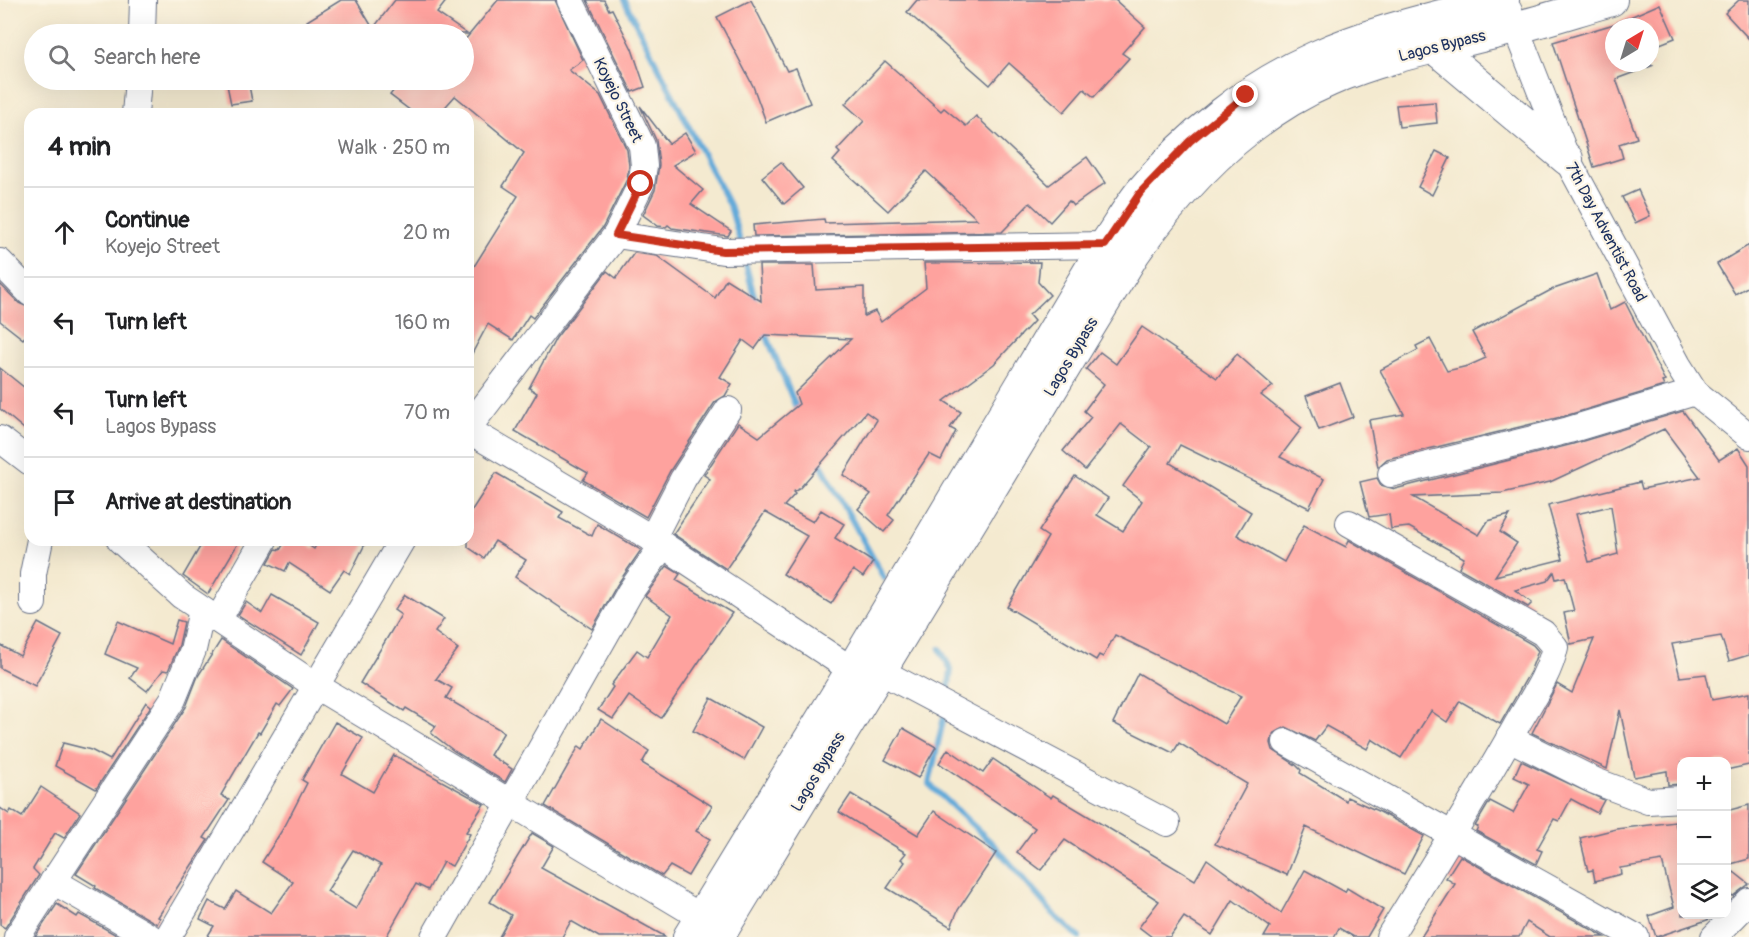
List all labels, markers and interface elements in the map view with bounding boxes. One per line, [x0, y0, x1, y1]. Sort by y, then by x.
north arrow [1605, 18, 1659, 72]
search box [24, 24, 474, 90]
street label: Lagos Bypass [1396, 26, 1488, 66]
icon: search [45, 41, 78, 74]
text: Search here [93, 43, 200, 71]
street label: Koyejo Street [589, 54, 647, 146]
route end [1232, 81, 1258, 107]
text: 4 min [48, 131, 111, 163]
text: Walk · 250 m [338, 135, 450, 160]
street label: 7th Day Adventist Road [1561, 159, 1651, 305]
route start [627, 170, 653, 196]
text: Continue [105, 206, 189, 234]
icon: ahead [48, 216, 81, 249]
text: 20 m [403, 220, 450, 245]
text: Koyejo Street [105, 234, 220, 259]
icon: left [48, 306, 81, 339]
text: Turn left [105, 308, 187, 336]
text: 160 m [395, 310, 450, 335]
street label: Lagos Bypass [1040, 314, 1102, 400]
text: Turn left [105, 386, 187, 414]
icon: left [48, 396, 81, 429]
text: 70 m [404, 400, 450, 425]
text: Lagos Bypass [105, 414, 216, 439]
icon: arrive [48, 486, 81, 519]
text: Arrive at destination [105, 488, 291, 516]
street label: Lagos Bypass [787, 729, 849, 815]
map controls [1677, 757, 1731, 919]
button: + [1677, 757, 1731, 811]
button: − [1677, 811, 1731, 865]
button: layers [1677, 865, 1731, 919]

